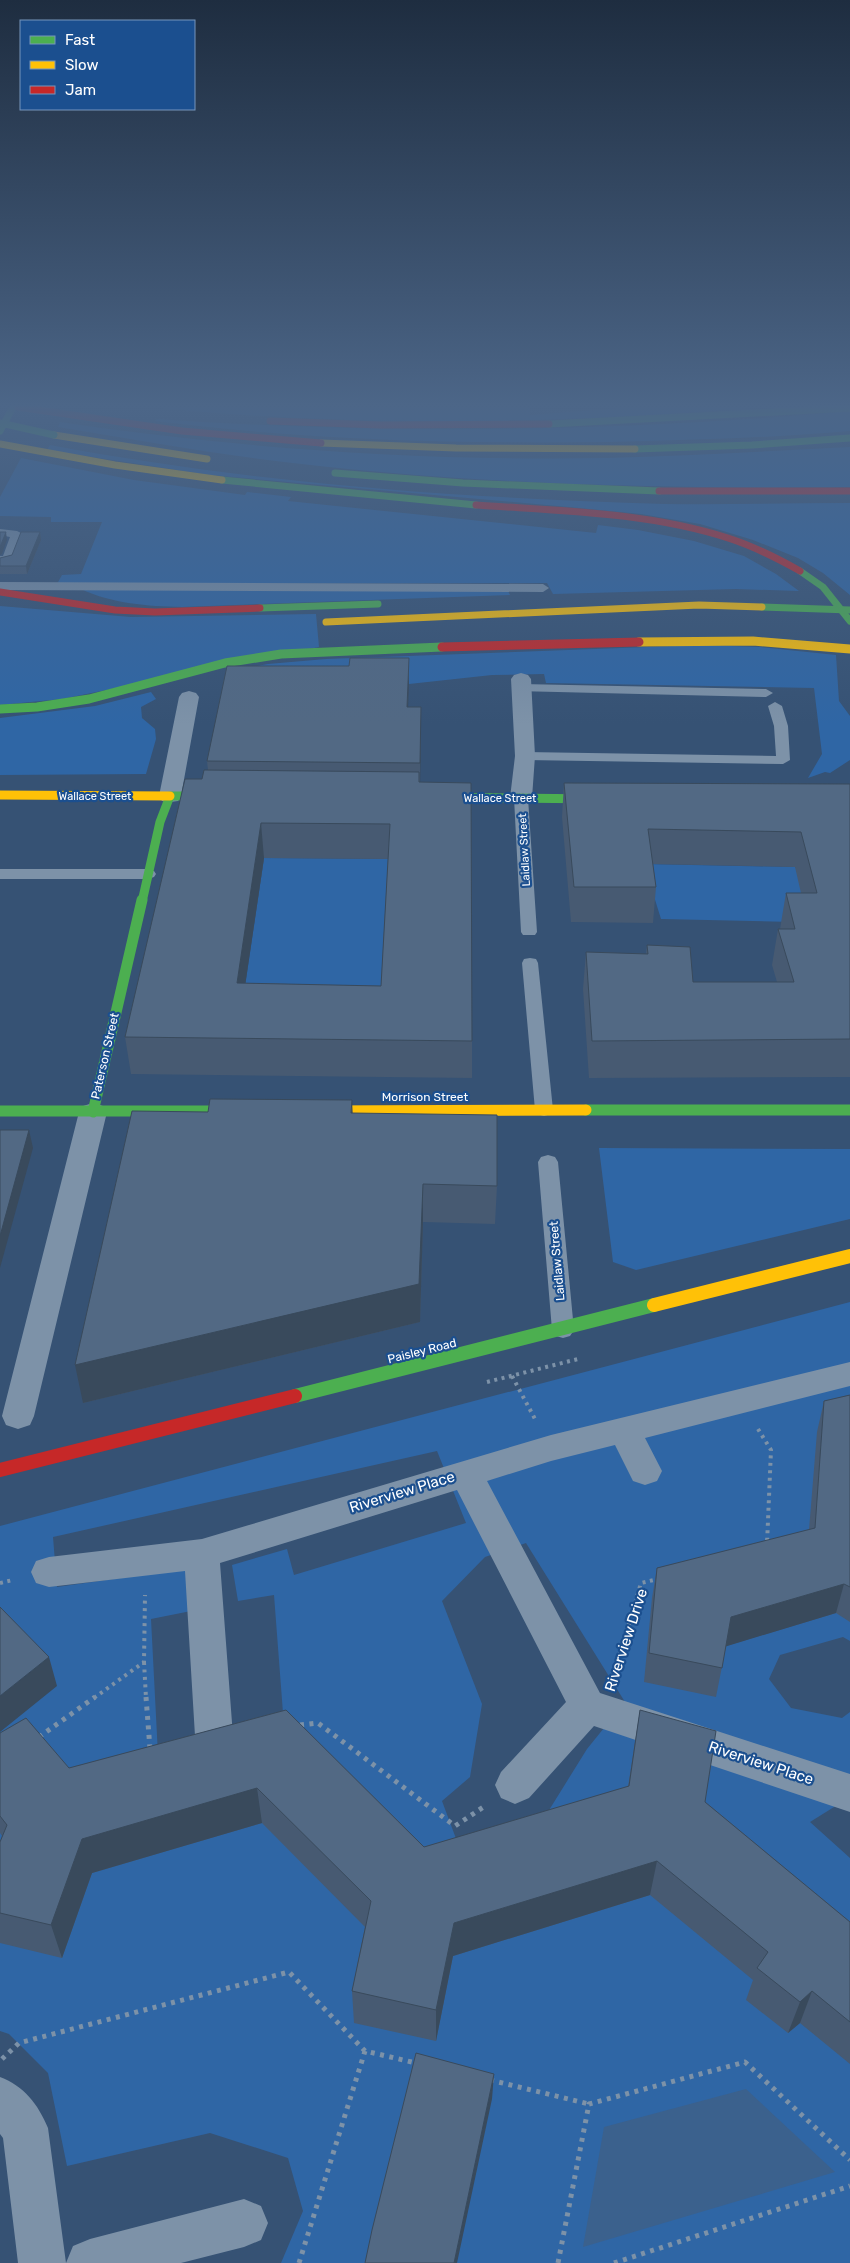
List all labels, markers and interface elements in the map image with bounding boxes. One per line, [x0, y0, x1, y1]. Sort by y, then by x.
legend [20, 20, 195, 110]
text: Fast [65, 31, 95, 49]
text: Slow [65, 56, 98, 74]
text: Jam [65, 81, 96, 99]
street label: Wallace Street [59, 790, 132, 803]
street label: Wallace Street [464, 792, 537, 805]
street label: Laidlaw Street [516, 812, 533, 887]
street label: Paterson Street [88, 1011, 122, 1100]
street label: Morrison Street [382, 1090, 468, 1104]
street label: Laidlaw Street [547, 1220, 567, 1301]
street label: Paisley Road [386, 1336, 458, 1366]
street label: Riverview Place [347, 1467, 457, 1517]
street label: Riverview Drive [601, 1586, 651, 1694]
street label: Riverview Place [706, 1738, 816, 1788]

